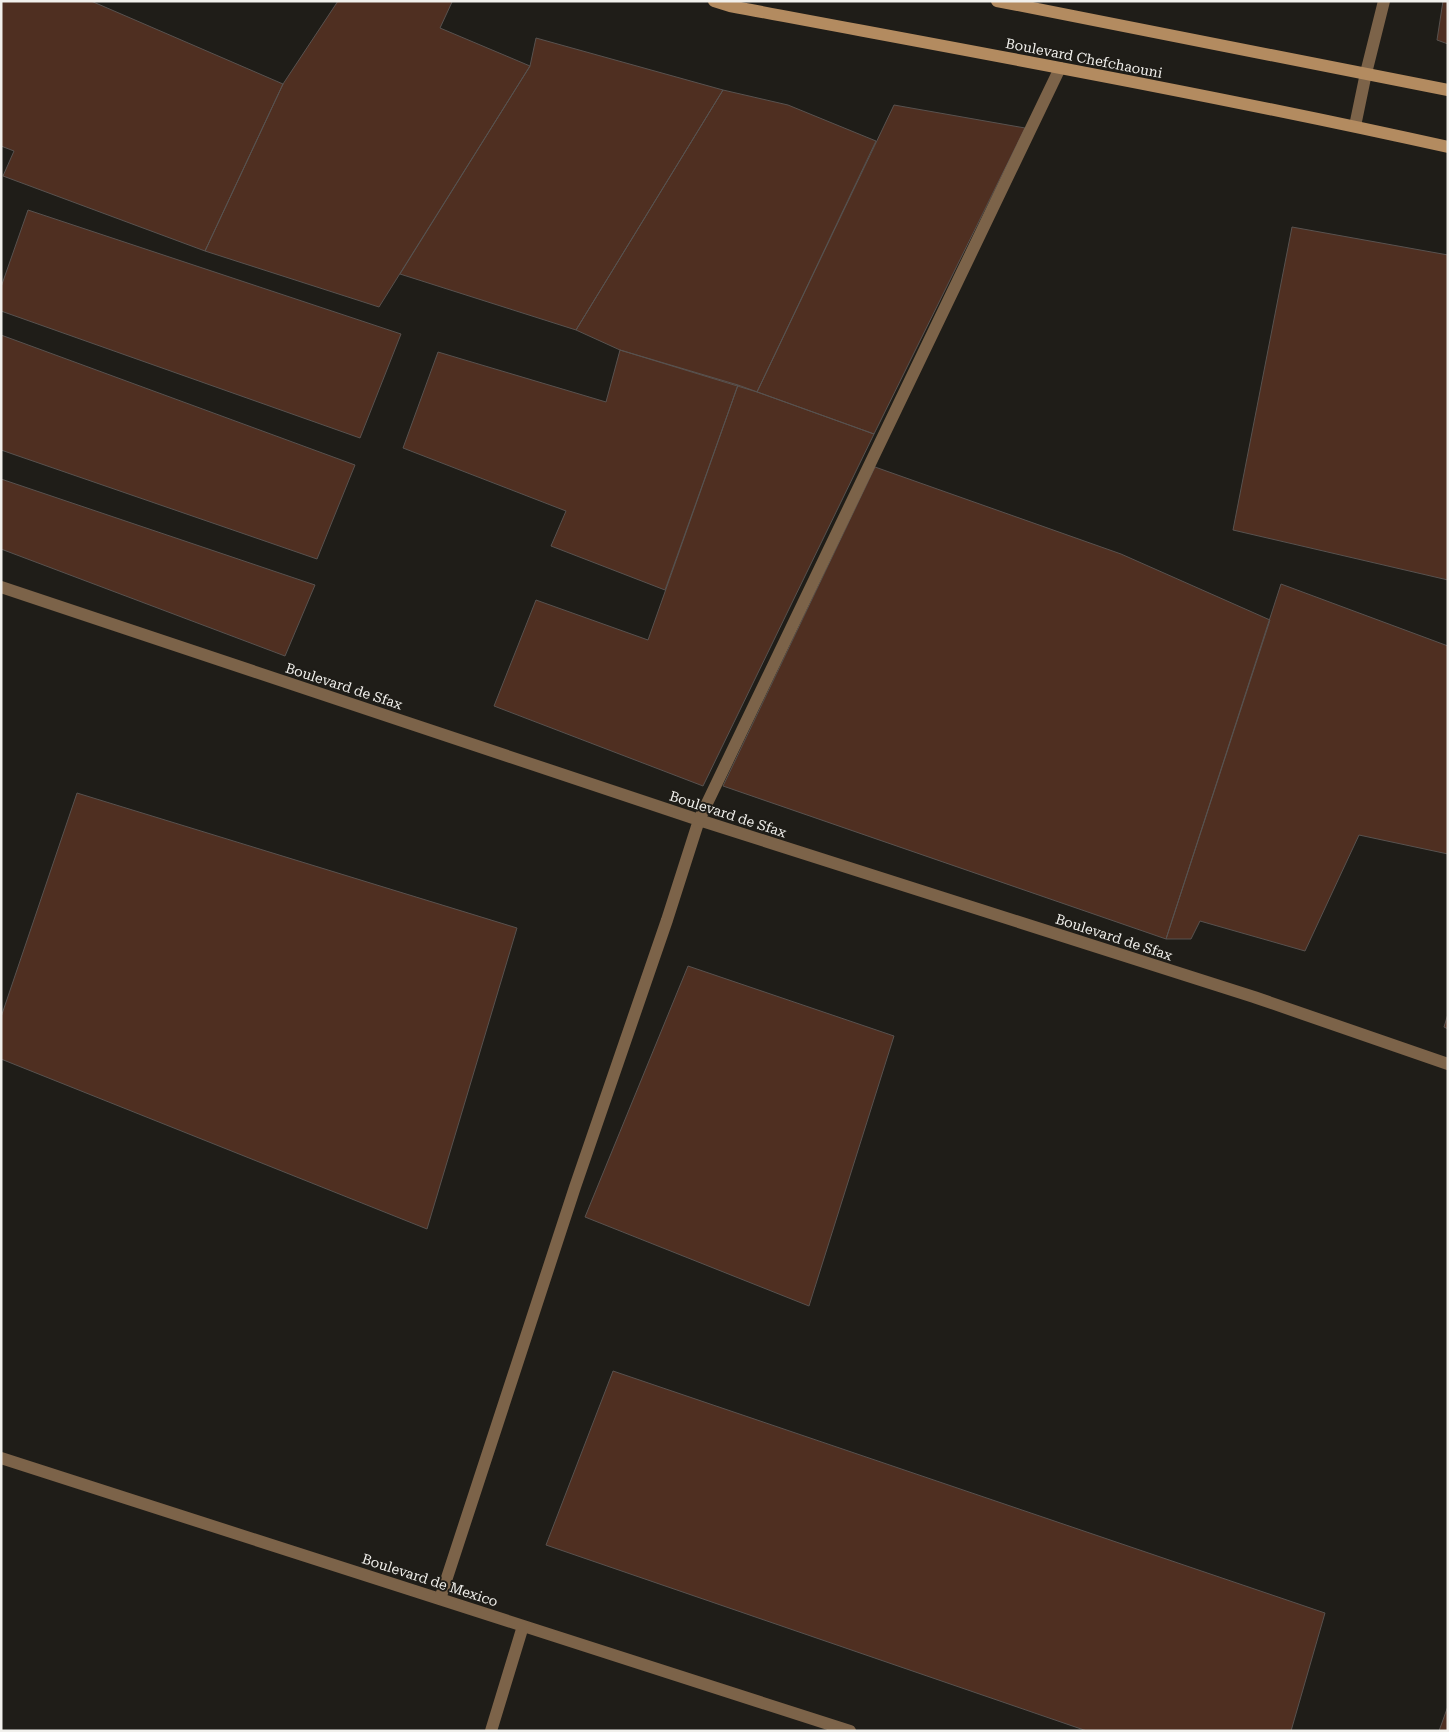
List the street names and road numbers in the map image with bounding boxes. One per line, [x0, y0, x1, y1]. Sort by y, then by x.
street label: Boulevard Chefchaouni [1004, 35, 1164, 81]
street label: Boulevard de Sfax [283, 660, 405, 712]
street label: Boulevard de Sfax [667, 788, 789, 840]
street label: Boulevard de Sfax [1053, 911, 1175, 963]
street label: Boulevard de Mexico [360, 1550, 500, 1610]

